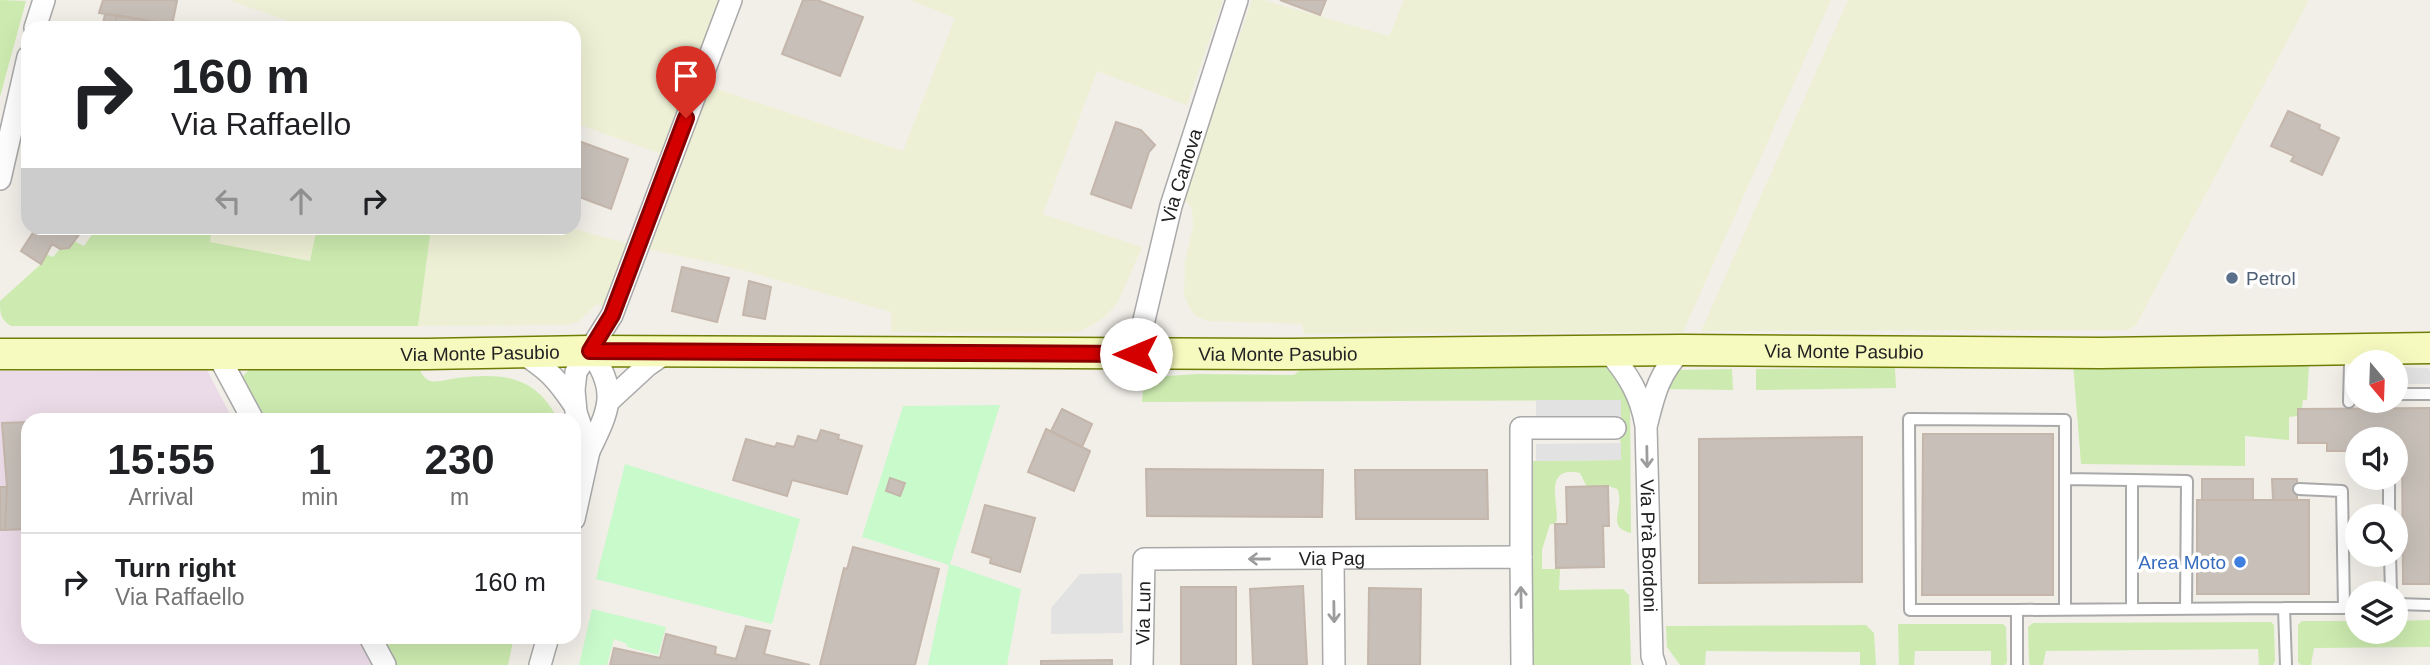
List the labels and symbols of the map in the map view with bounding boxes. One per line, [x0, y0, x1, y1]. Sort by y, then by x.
pin [656, 46, 716, 118]
street label: Via Canova [1157, 125, 1206, 225]
place label: Petrol [2246, 268, 2296, 289]
marker: Petrol [2224, 270, 2240, 286]
position arrow [1099, 317, 1173, 391]
street label: Via Monte Pasubio [1764, 341, 1924, 363]
street label: Via Monte Pasubio [400, 342, 560, 365]
street label: Via Monte Pasubio [1198, 343, 1358, 365]
north arrow [2345, 350, 2408, 413]
one-way arrow [1640, 445, 1654, 468]
street label: Via Prà Bordoni [1636, 479, 1661, 612]
street label: Via Pag [1299, 548, 1365, 569]
one-way arrow [1248, 552, 1271, 566]
place label: Area Moto [2138, 552, 2226, 573]
marker: Area Moto [2232, 554, 2248, 570]
street label: Via Lun [1132, 581, 1155, 645]
one-way arrow [1515, 586, 1528, 609]
one-way arrow [1327, 600, 1341, 623]

